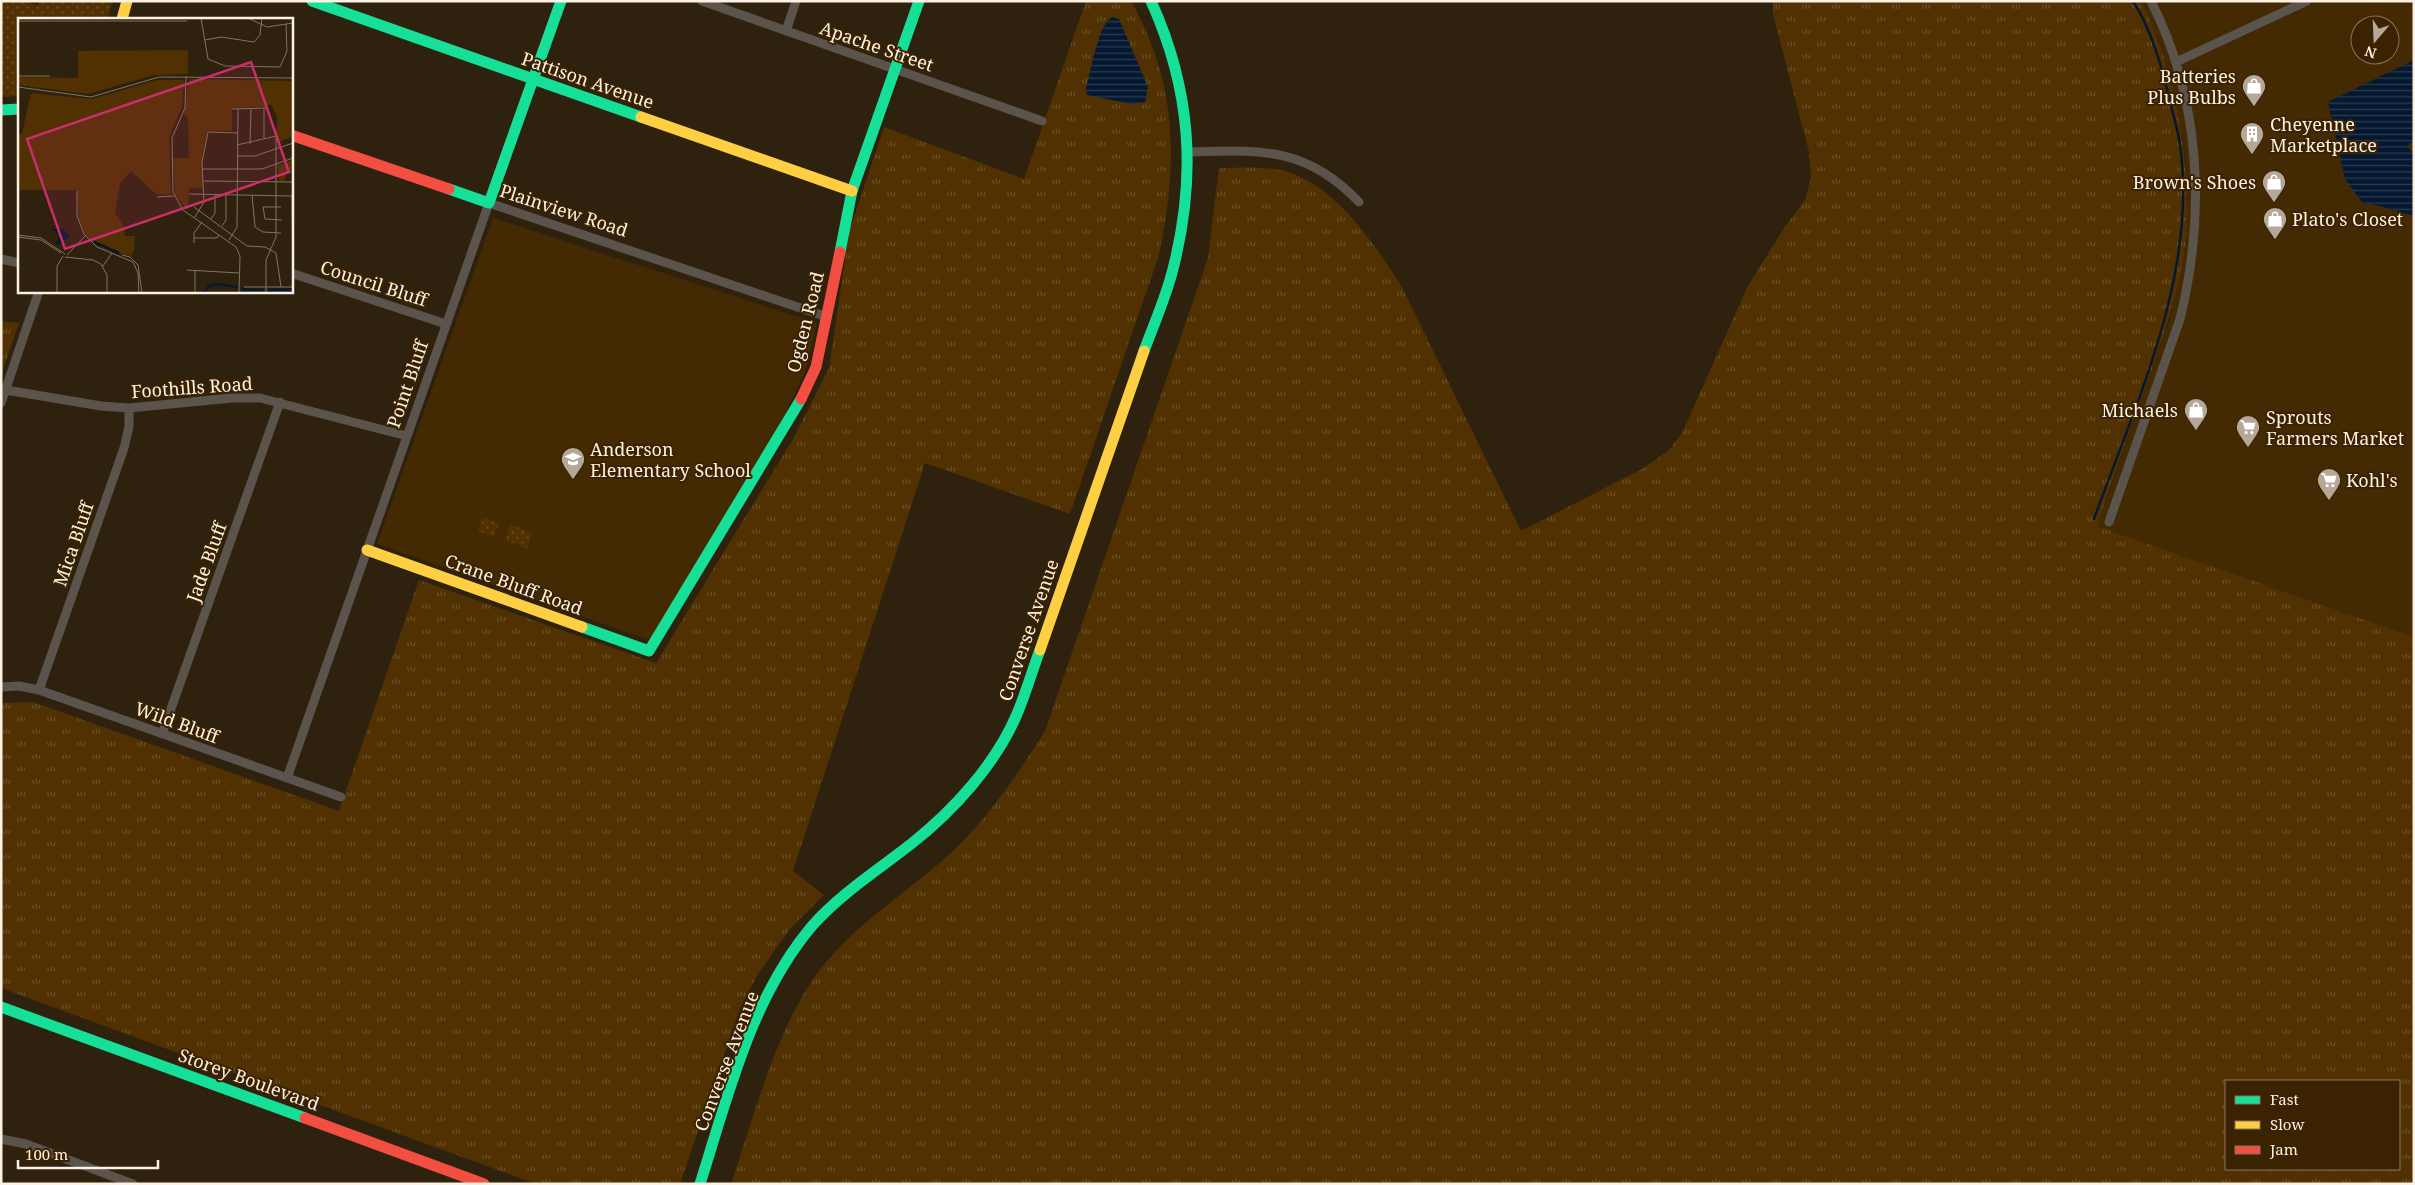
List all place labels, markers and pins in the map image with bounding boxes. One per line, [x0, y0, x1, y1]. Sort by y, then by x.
place label: Batteries Plus Bulbs [2147, 64, 2236, 109]
shop icon: Batteries Plus Bulbs [2241, 73, 2267, 107]
place label: Cheyenne Marketplace [2270, 112, 2377, 157]
building icon: Cheyenne Marketplace [2239, 121, 2265, 155]
shop icon: Brown's Shoes [2261, 169, 2287, 203]
place label: Brown's Shoes [2133, 170, 2256, 194]
shop icon: Plato's Closet [2262, 206, 2288, 240]
place label: Plato's Closet [2292, 207, 2403, 231]
shop icon: Michaels [2183, 397, 2209, 431]
place label: Michaels [2102, 398, 2178, 422]
place label: Sprouts Farmers Market [2266, 405, 2404, 450]
supermarket icon: Sprouts Farmers Market [2235, 414, 2261, 448]
place label: Anderson Elementary School [590, 437, 751, 482]
school or university icon: Anderson Elementary School [560, 446, 586, 480]
supermarket icon: Kohl's [2316, 467, 2342, 501]
place label: Kohl's [2346, 468, 2398, 492]

